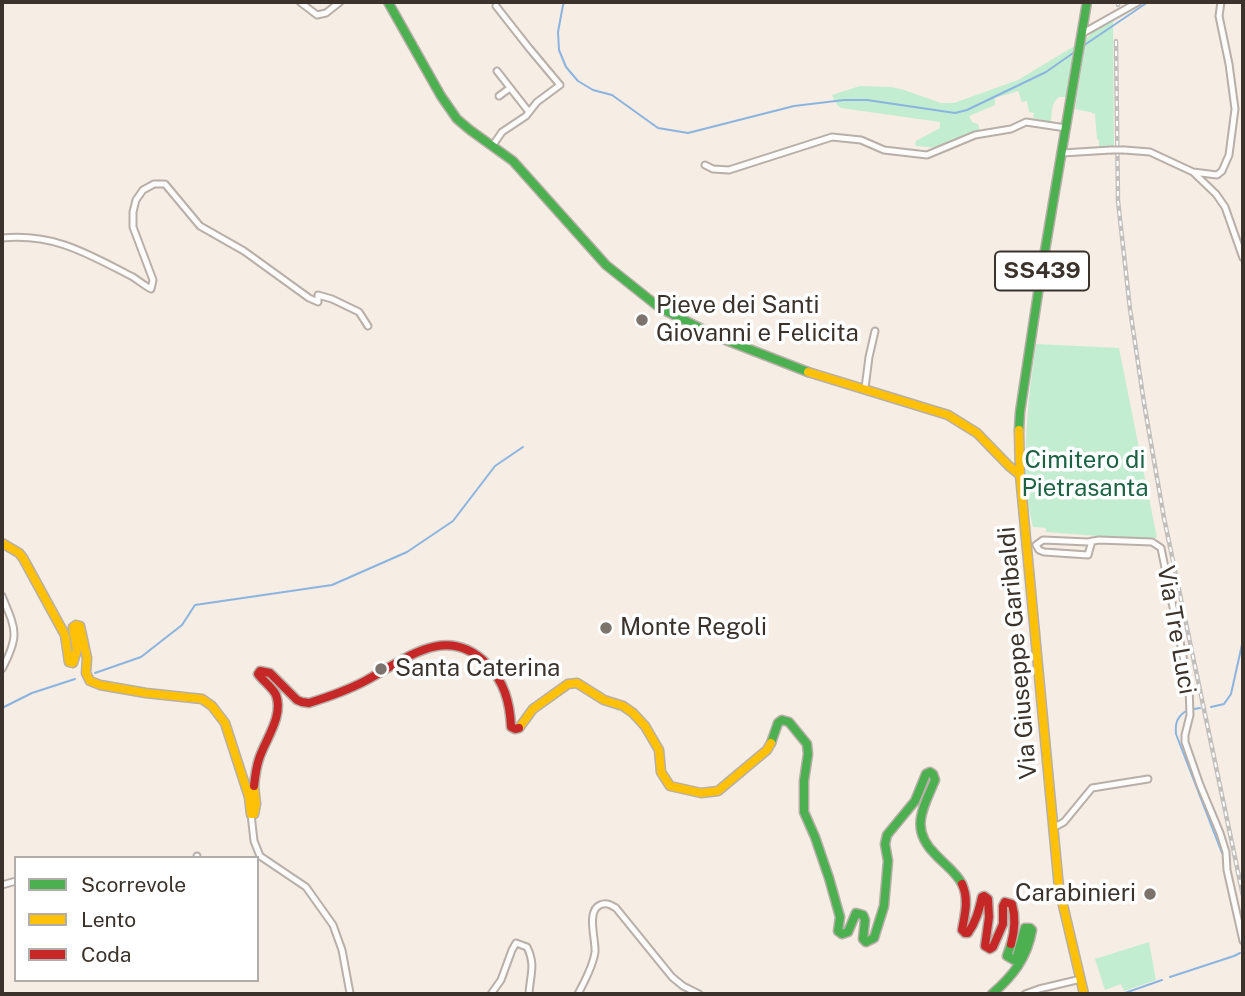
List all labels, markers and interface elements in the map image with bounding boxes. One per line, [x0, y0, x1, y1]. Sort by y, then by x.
road number: SS439 [995, 252, 1089, 290]
place label: Pieve dei Santi Giovanni e Felicita [656, 292, 859, 348]
marker: Pieve dei Santi Giovanni e Felicita [634, 312, 650, 328]
park label: Cimitero di Pietrasanta [1021, 447, 1149, 503]
street label: Via Giuseppe Garibaldi [993, 526, 1043, 780]
street label: Via Tre Luci [1151, 564, 1201, 696]
place label: Monte Regoli [620, 614, 767, 642]
marker: Monte Regoli [598, 620, 614, 636]
place label: Santa Caterina [395, 655, 560, 683]
marker: Santa Caterina [373, 661, 389, 677]
legend [14, 856, 259, 982]
text: Scorrevole [81, 872, 186, 897]
place label: Carabinieri [1015, 880, 1136, 908]
marker: Carabinieri [1142, 886, 1158, 902]
text: Lento [81, 907, 136, 932]
text: Coda [81, 942, 131, 967]

